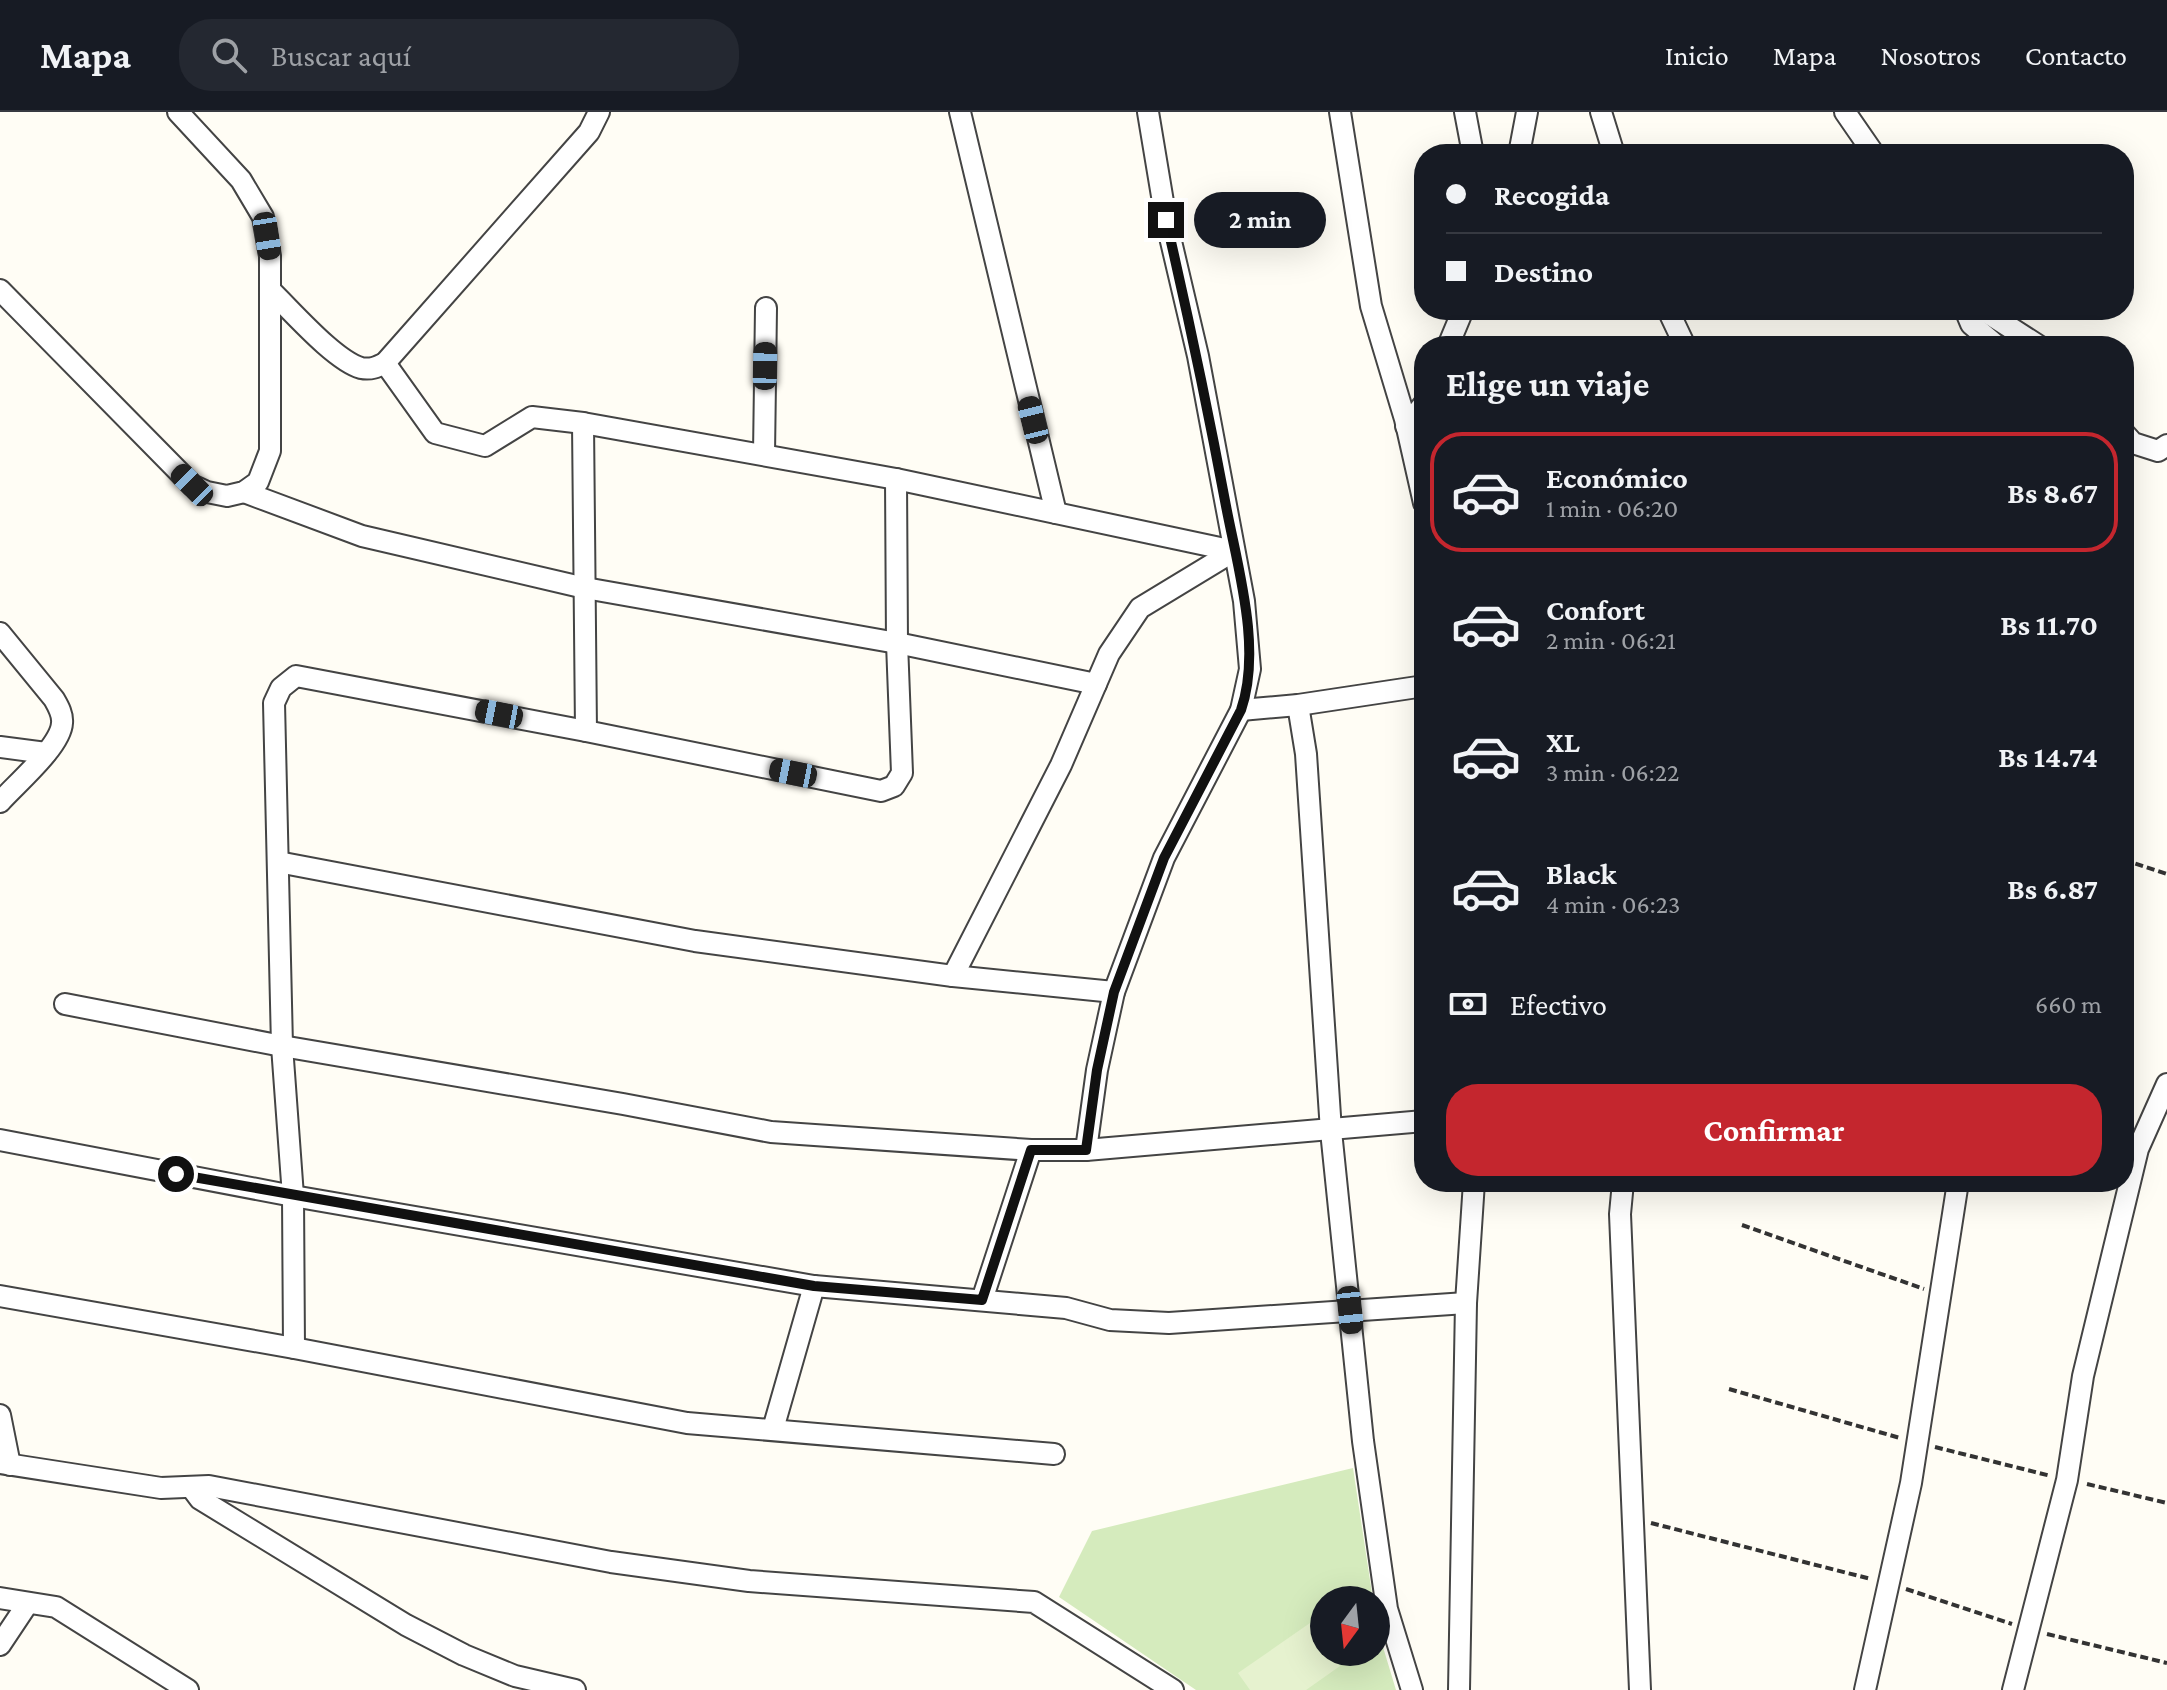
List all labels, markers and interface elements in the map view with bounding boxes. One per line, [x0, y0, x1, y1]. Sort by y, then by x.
search box [179, 19, 739, 91]
icon: search [207, 33, 251, 77]
text: Mapa [40, 34, 131, 76]
text: Buscar aquí [271, 39, 411, 72]
text: Inicio [1665, 40, 1729, 71]
text: Mapa [1773, 40, 1836, 71]
text: Nosotros [1880, 40, 1981, 71]
text: Contacto [2025, 40, 2127, 71]
text: Recogida [1494, 178, 1610, 211]
callout: 2 min [1194, 192, 1326, 248]
route end [1148, 202, 1184, 238]
text: 2 min [1229, 205, 1291, 234]
car [251, 210, 283, 262]
text: Destino [1494, 255, 1593, 288]
car [753, 342, 777, 390]
text: Elige un viaje [1446, 364, 1649, 404]
car [1016, 394, 1050, 446]
icon: car [1450, 456, 1522, 528]
car [167, 460, 217, 510]
text: Económico [1546, 461, 1688, 494]
text: Bs 8.67 [2007, 476, 2098, 509]
text: 1 min · 06:20 [1546, 494, 1678, 523]
icon: car [1450, 588, 1522, 660]
text: Confort [1546, 593, 1645, 626]
text: Bs 11.70 [2000, 608, 2098, 641]
text: 2 min · 06:21 [1546, 626, 1676, 655]
car [473, 698, 525, 730]
icon: car [1450, 720, 1522, 792]
text: XL [1546, 725, 1580, 758]
text: Bs 14.74 [1998, 740, 2098, 773]
car [767, 757, 819, 789]
text: 3 min · 06:22 [1546, 758, 1679, 787]
icon: car [1450, 852, 1522, 924]
text: Black [1546, 857, 1617, 890]
text: Bs 6.87 [2007, 872, 2098, 905]
text: 4 min · 06:23 [1546, 890, 1680, 919]
icon: cash [1446, 982, 1490, 1026]
text: Efectivo [1510, 988, 1607, 1021]
text: 660 m [2035, 990, 2102, 1019]
button: Confirmar [1446, 1084, 2102, 1176]
route start [158, 1156, 194, 1192]
car [1336, 1285, 1364, 1335]
north arrow [1310, 1586, 1390, 1666]
map controls [1310, 1586, 1390, 1666]

